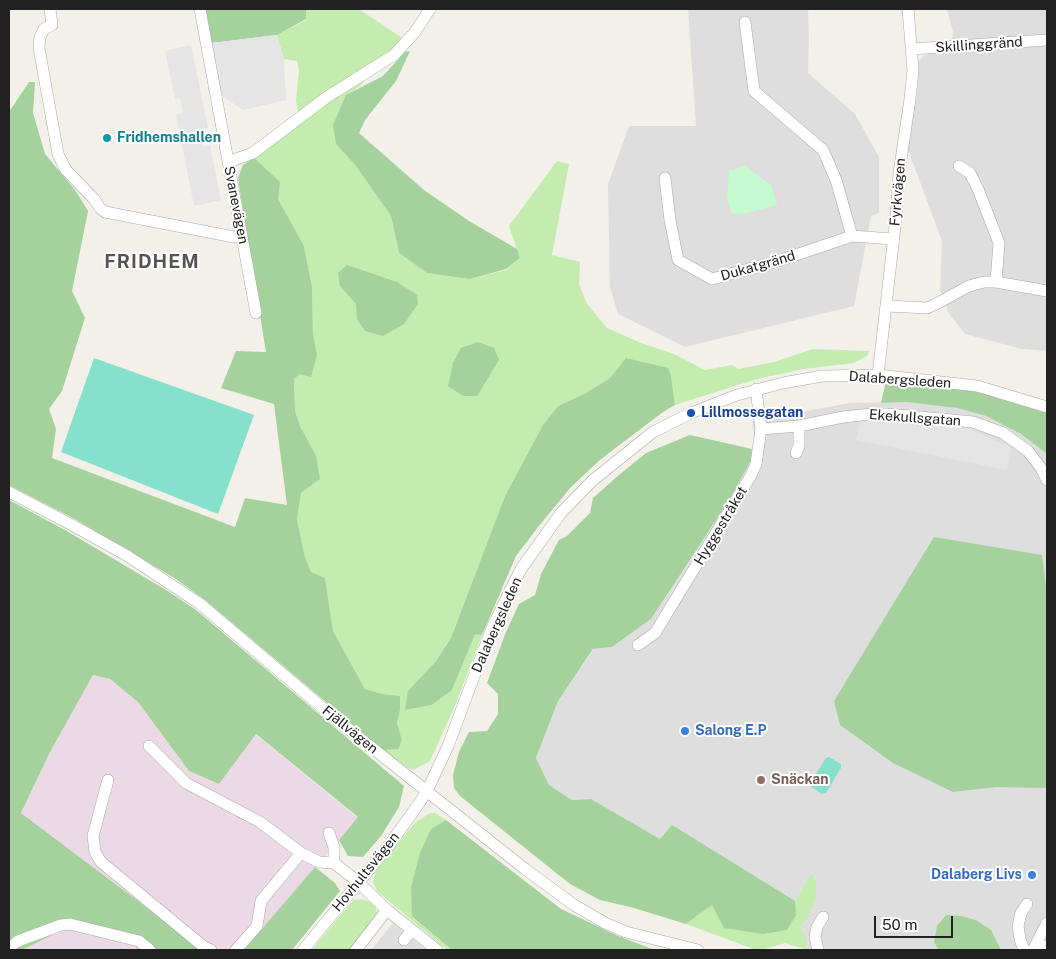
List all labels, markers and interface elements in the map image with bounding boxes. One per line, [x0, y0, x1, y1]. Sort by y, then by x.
street label: Skillinggränd [935, 34, 1023, 56]
place label: Fridhemshallen [117, 130, 221, 146]
marker: Fridhemshallen [101, 132, 113, 144]
street label: Fyrkvägen [887, 157, 909, 227]
street label: Svanevägen [220, 165, 252, 245]
street label: Dukatgränd [719, 247, 797, 285]
district label: FRIDHEM [103, 251, 201, 273]
street label: Dalabergsleden [848, 368, 952, 392]
place label: Lillmossegatan [701, 405, 803, 421]
street label: Ekekullsgatan [868, 406, 962, 430]
marker: Lillmossegatan [685, 407, 697, 419]
street label: Hyggestråket [691, 484, 751, 568]
street label: Dalabergsleden [468, 575, 526, 675]
street label: Fjällvägen [319, 702, 381, 758]
place label: Salong E.P [695, 723, 767, 739]
marker: Salong E.P [679, 725, 691, 737]
place label: Snäckan [771, 772, 829, 788]
marker: Snäckan [755, 774, 767, 786]
street label: Hovhultsvägen [329, 829, 403, 915]
place label: Dalaberg Livs [931, 867, 1022, 883]
marker: Dalaberg Livs [1026, 869, 1038, 881]
scale bar [876, 906, 955, 938]
text: 50 m [882, 916, 917, 933]

